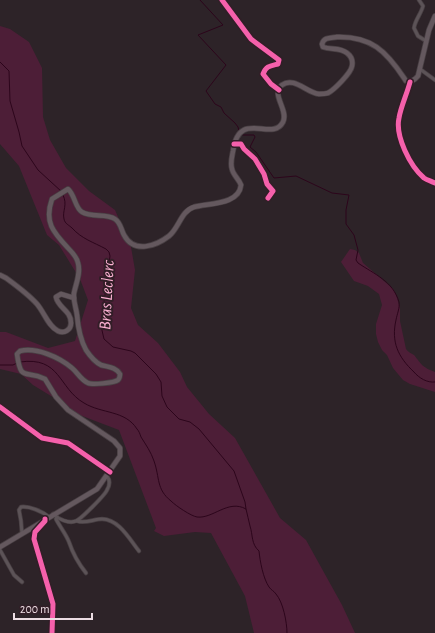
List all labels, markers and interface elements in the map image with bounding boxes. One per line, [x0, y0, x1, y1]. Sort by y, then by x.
water label: Bras Leclerc [96, 259, 117, 330]
scale bar [14, 595, 92, 621]
text: 200 m [20, 603, 50, 615]

